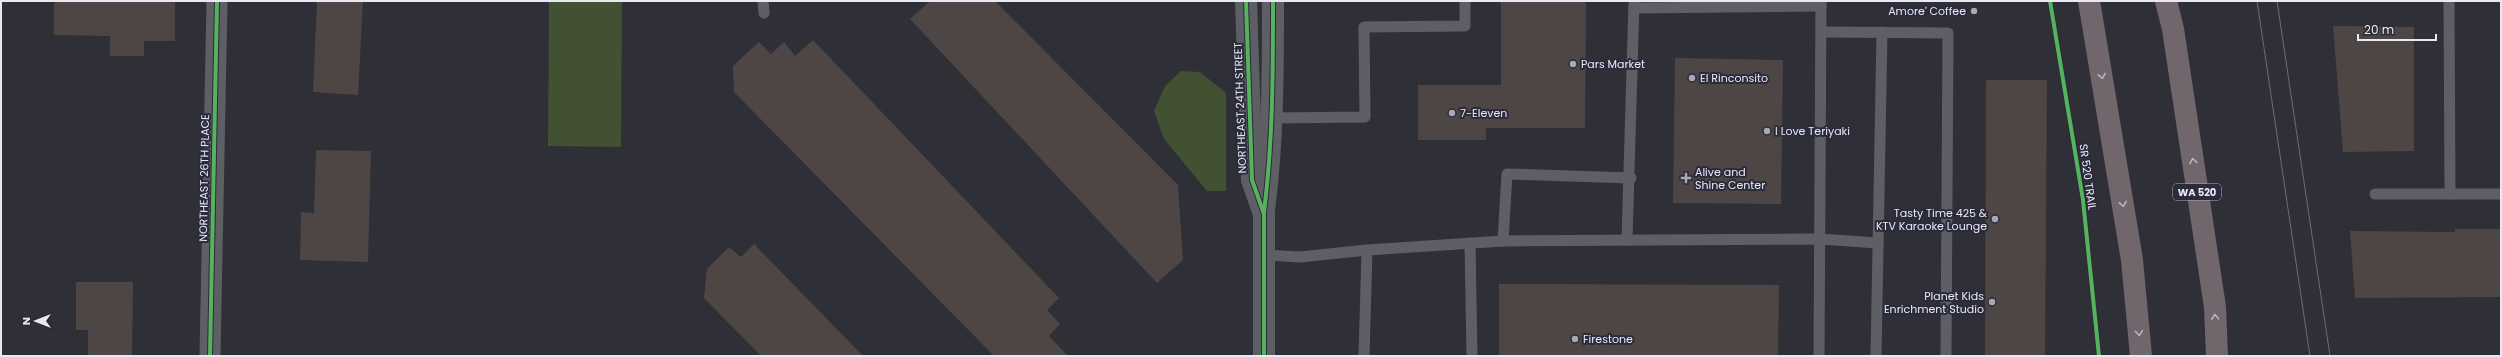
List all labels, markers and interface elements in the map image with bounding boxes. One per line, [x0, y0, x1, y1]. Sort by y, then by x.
place label: Amore' Coffee [1888, 3, 1966, 19]
marker: Amore' Coffee [1969, 6, 1979, 16]
scale bar [2358, 16, 2436, 42]
text: 20 m [2364, 21, 2394, 38]
street label: NORTHEAST 24TH STREET [1230, 42, 1250, 174]
place label: Pars Market [1581, 56, 1645, 72]
marker: Pars Market [1568, 59, 1578, 69]
place label: El Rinconsito [1700, 70, 1768, 86]
marker: El Rinconsito [1687, 73, 1697, 83]
one-way arrow [2097, 73, 2106, 79]
place label: 7-Eleven [1460, 105, 1507, 121]
marker: 7-Eleven [1447, 108, 1457, 118]
street label: NORTHEAST 26TH PLACE [195, 114, 213, 242]
place label: I Love Teriyaki [1775, 123, 1850, 139]
marker: I Love Teriyaki [1762, 126, 1772, 136]
street label: SR 520 TRAIL [2075, 143, 2101, 211]
one-way arrow [2189, 158, 2198, 164]
place label: Alive and Shine Center [1695, 164, 1765, 193]
marker: Alive and Shine Center [1680, 172, 1692, 184]
road number: WA 520 [2173, 184, 2221, 200]
one-way arrow [2118, 201, 2127, 207]
place label: Tasty Time 425 & KTV Karaoke Lounge [1876, 205, 1988, 234]
marker: Tasty Time 425 & KTV Karaoke Lounge [1990, 214, 2000, 224]
place label: Planet Kids Enrichment Studio [1884, 288, 1984, 317]
marker: Planet Kids Enrichment Studio [1987, 297, 1997, 307]
north arrow [16, 301, 56, 341]
one-way arrow [2211, 314, 2219, 320]
text: N [18, 317, 34, 325]
one-way arrow [2135, 330, 2144, 336]
place label: Firestone [1583, 331, 1633, 347]
marker: Firestone [1570, 334, 1580, 344]

